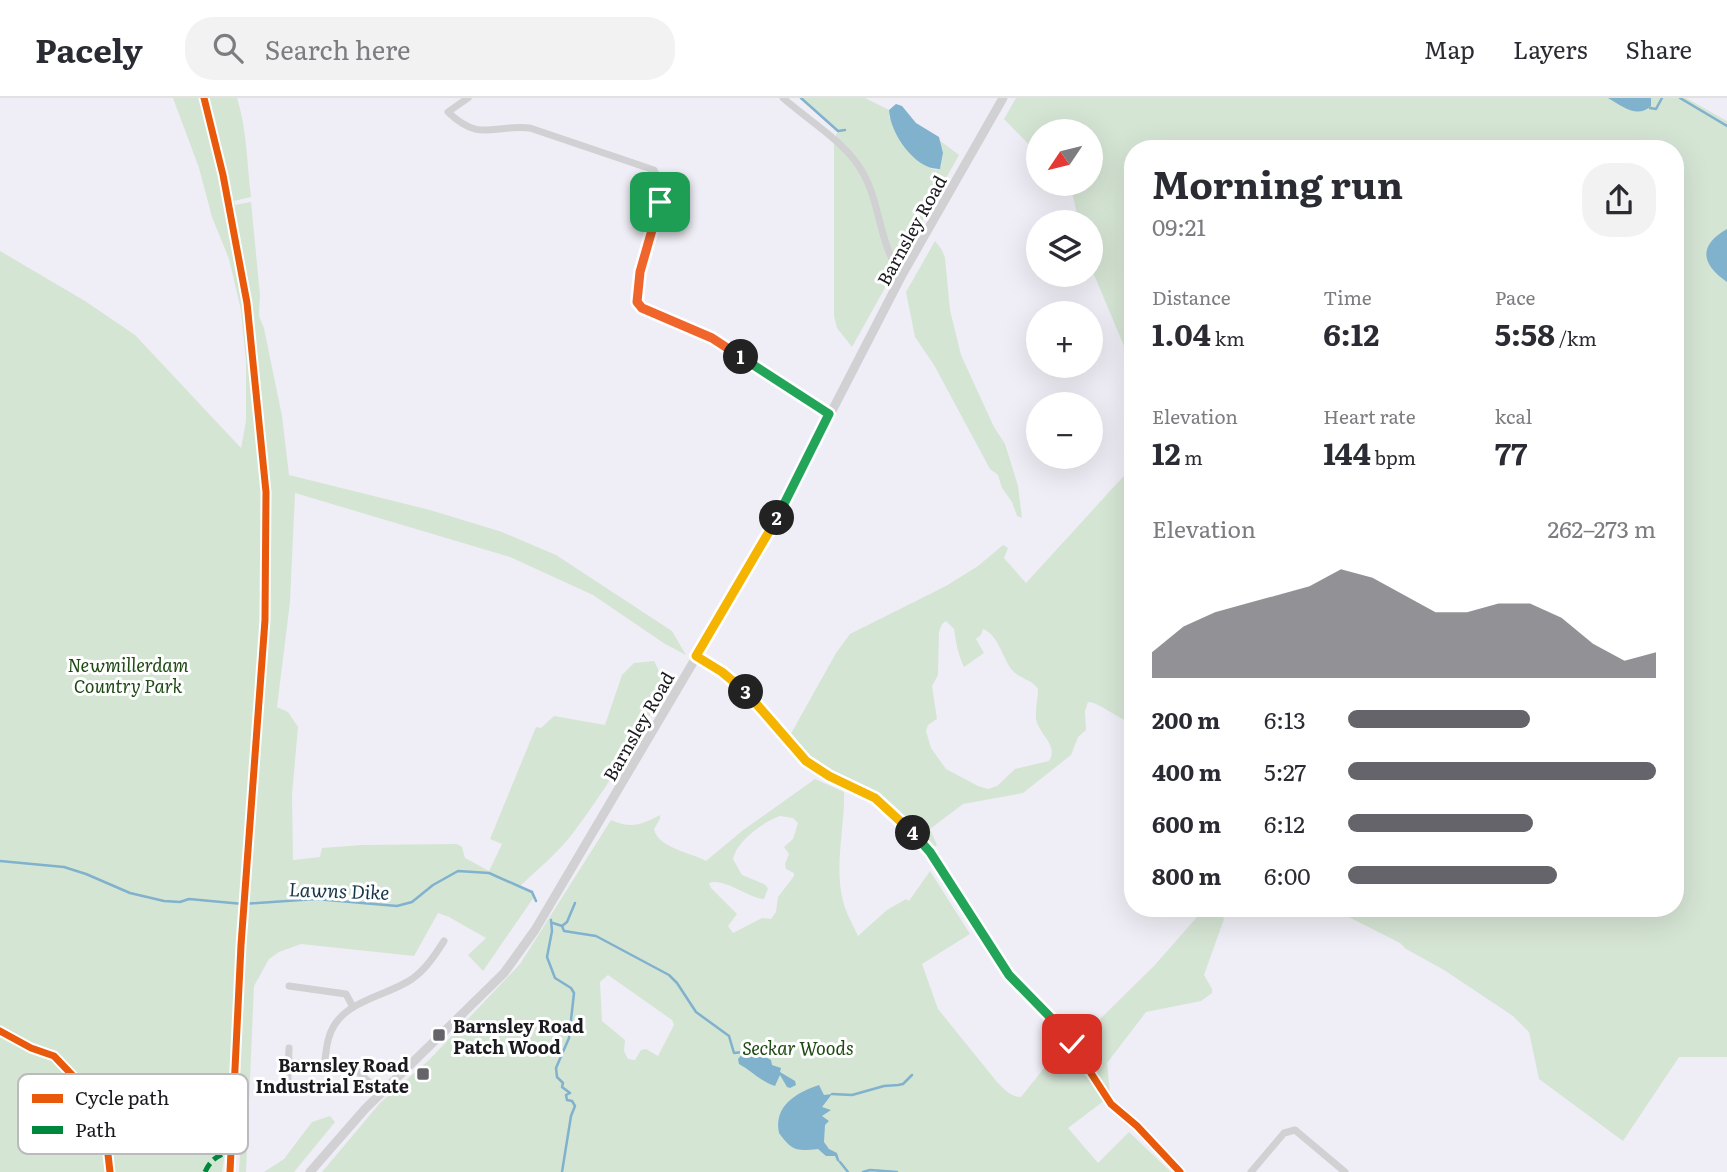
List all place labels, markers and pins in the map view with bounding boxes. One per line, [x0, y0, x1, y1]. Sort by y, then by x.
pin [630, 172, 690, 232]
pin: 1 [724, 340, 758, 374]
pin: 2 [760, 500, 794, 536]
pin: 3 [728, 674, 764, 710]
pin: 4 [895, 816, 930, 850]
place label: Barnsley Road Patch Wood [453, 1012, 584, 1060]
pin [1042, 1014, 1102, 1074]
marker: Barnsley Road Patch Wood [431, 1027, 447, 1043]
place label: Barnsley Road Industrial Estate [256, 1051, 409, 1099]
marker: Barnsley Road Industrial Estate [415, 1066, 431, 1082]

